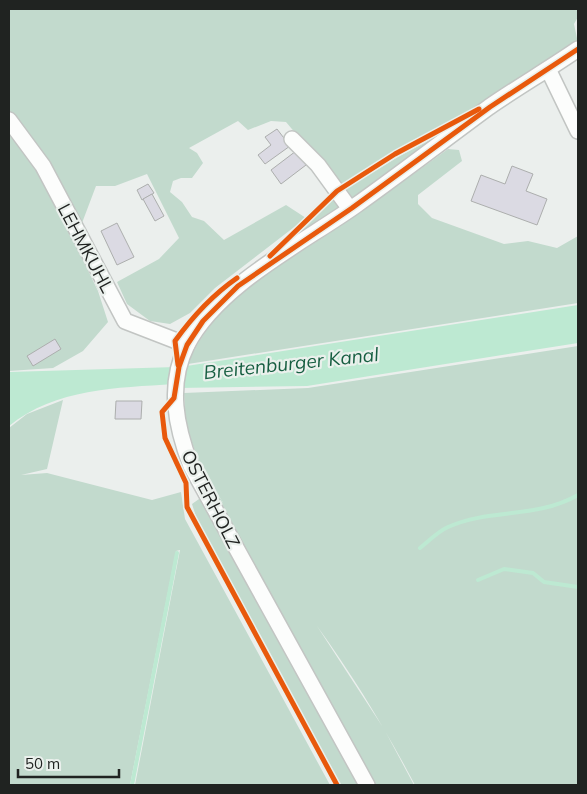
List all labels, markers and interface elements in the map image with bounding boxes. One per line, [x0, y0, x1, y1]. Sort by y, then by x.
street label: LEHMKUHL [53, 200, 119, 297]
water label: Breitenburger Kanal [202, 342, 380, 384]
street label: OSTERHOLZ [176, 446, 246, 552]
scale bar [18, 746, 119, 778]
text: 50 m [25, 754, 60, 773]

